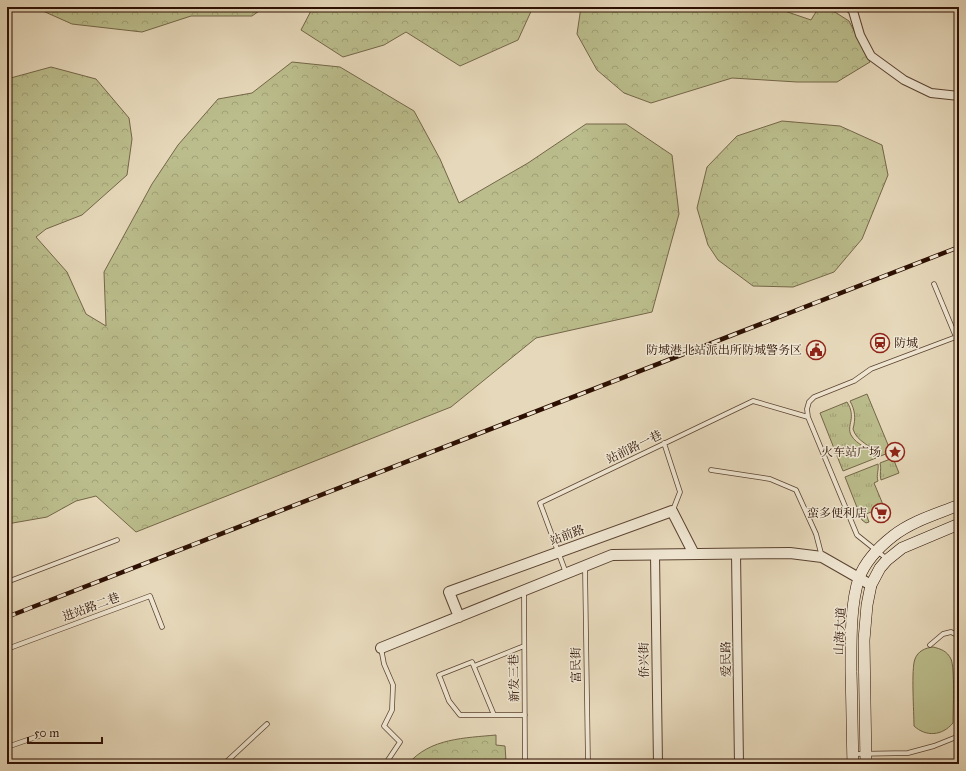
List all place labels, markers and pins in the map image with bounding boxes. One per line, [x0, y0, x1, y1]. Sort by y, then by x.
station icon: 防城 [869, 332, 891, 354]
place label: 防城 [894, 336, 918, 350]
public building icon: 防城港北站派出所防城警务区 [805, 339, 827, 361]
place label: 防城港北站派出所防城警务区 [646, 343, 802, 357]
place icon: 火车站广场 [884, 441, 906, 463]
place label: 火车站广场 [821, 445, 881, 459]
supermarket icon: 蛮多便利店 [870, 502, 892, 524]
place label: 蛮多便利店 [807, 506, 867, 520]

